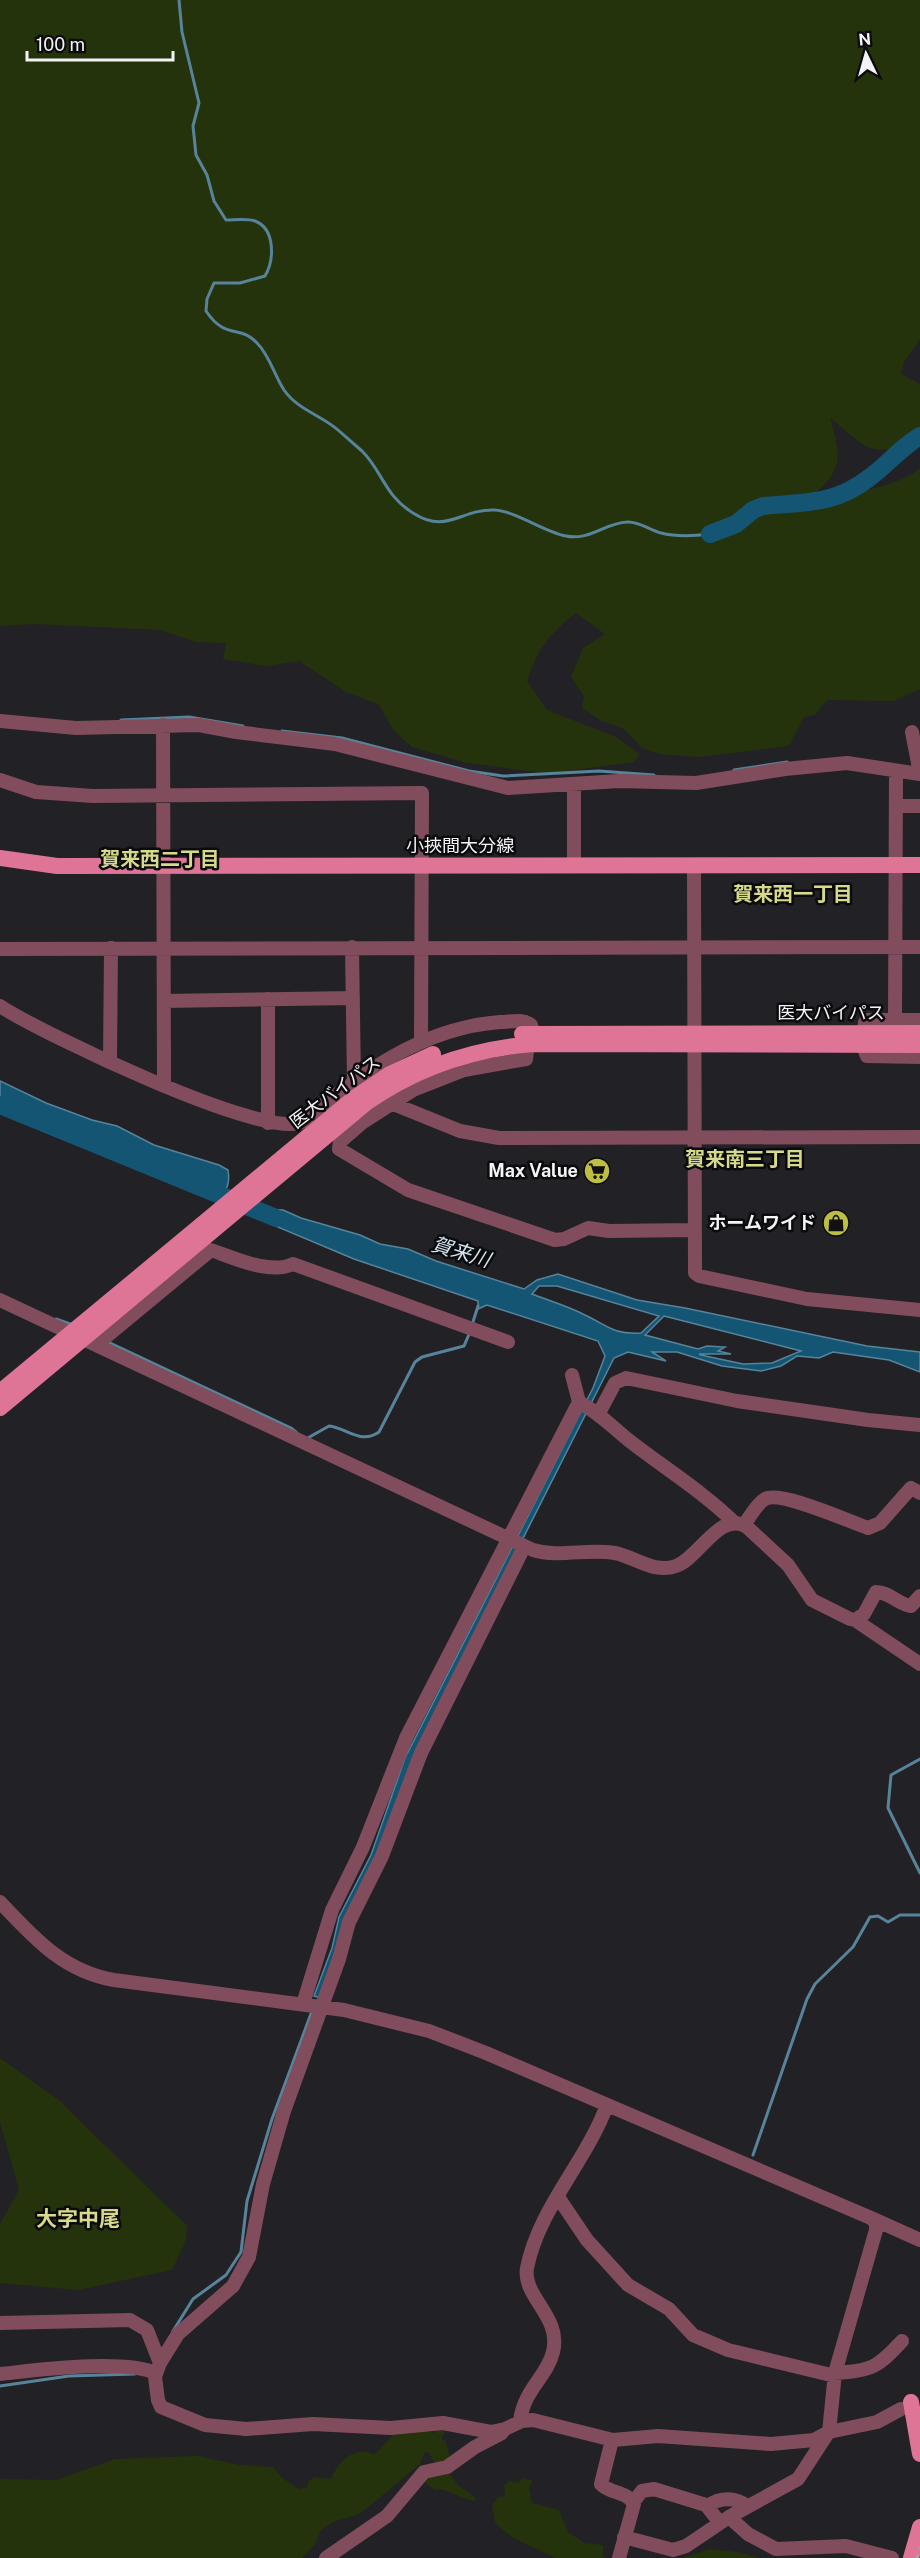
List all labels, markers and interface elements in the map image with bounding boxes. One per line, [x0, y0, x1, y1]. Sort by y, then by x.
scale bar [27, 24, 172, 62]
north arrow [836, 24, 896, 84]
text: N [858, 30, 872, 50]
text: 100 m [36, 34, 85, 55]
street label: 小挾間大分線 [406, 835, 514, 856]
district label: 賀来西二丁目 [100, 847, 220, 871]
district label: 賀来西一丁目 [733, 882, 853, 906]
street label: 医大バイパス [777, 1002, 885, 1023]
street label: 医大バイパス [285, 1051, 384, 1132]
district label: 賀来南三丁目 [685, 1147, 805, 1171]
supermarket icon: Max Value [582, 1156, 612, 1186]
place label: Max Value [488, 1160, 578, 1181]
shop icon: ホームワイド [821, 1208, 851, 1238]
place label: ホームワイド [709, 1212, 816, 1233]
water label: 賀来川 [429, 1232, 495, 1273]
district label: 大字中尾 [36, 2206, 120, 2231]

